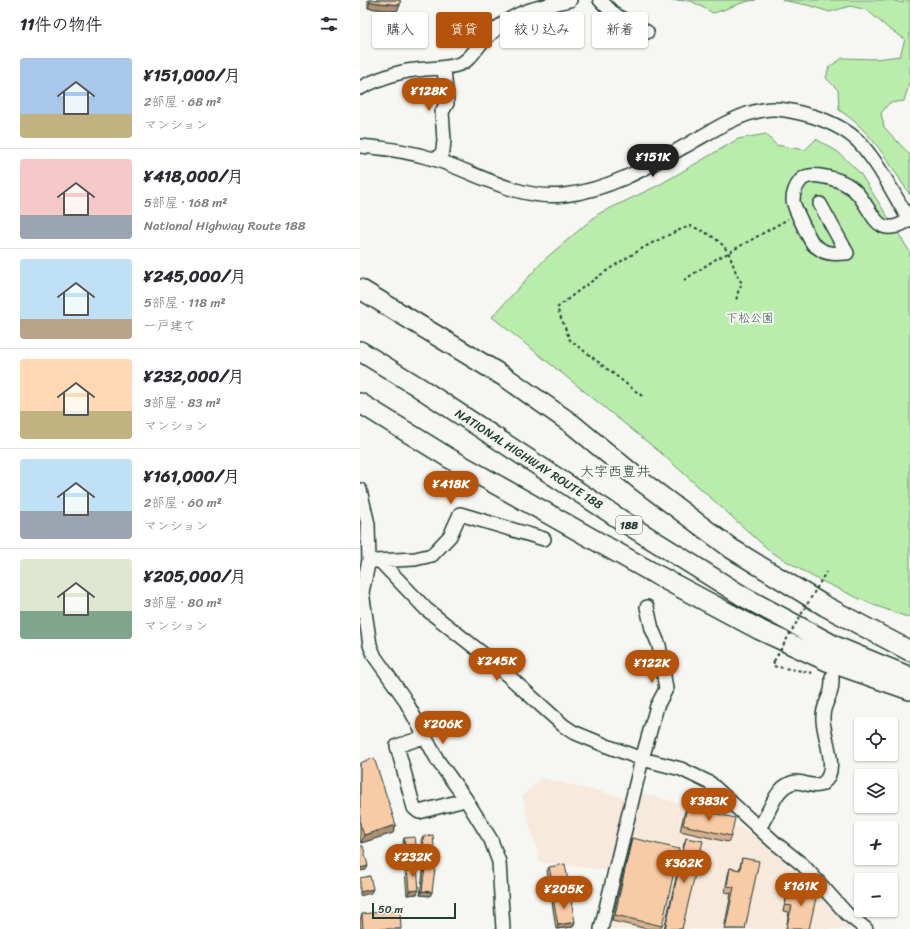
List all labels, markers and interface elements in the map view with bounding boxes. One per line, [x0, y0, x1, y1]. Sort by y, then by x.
text: 11件の物件 [20, 9, 103, 39]
chip: 購入 [372, 12, 428, 48]
chip: 賃貸 [436, 12, 492, 48]
chip: 絞り込み [500, 12, 584, 48]
chip: 新着 [592, 12, 648, 48]
icon: filters [318, 13, 340, 35]
text: ¥151,000/月 [144, 60, 241, 90]
icon: home [52, 74, 100, 122]
pin: ¥128K [401, 78, 457, 112]
text: ¥128K [411, 79, 447, 102]
text: 2部屋 · 68 m² [144, 90, 221, 113]
text: マンション [144, 113, 208, 136]
pin: ¥151K [625, 144, 681, 178]
text: ¥151K [636, 145, 670, 168]
text: ¥418,000/月 [144, 161, 244, 191]
icon: home [52, 175, 100, 223]
text: 5部屋 · 168 m² [144, 191, 227, 214]
text: National Highway Route 188 [144, 214, 306, 237]
text: ¥245,000/月 [144, 261, 247, 291]
icon: home [52, 275, 100, 323]
text: 5部屋 · 118 m² [144, 291, 226, 314]
park label: 下松公園 [726, 307, 774, 329]
text: 一戸建て [144, 314, 196, 337]
text: ¥232,000/月 [144, 361, 245, 391]
icon: home [52, 375, 100, 423]
text: 3部屋 · 83 m² [144, 391, 221, 414]
street label: NATIONAL HIGHWAY ROUTE 188 [451, 403, 607, 515]
text: マンション [144, 414, 208, 437]
district label: 大字西豊井 [580, 459, 650, 484]
text: ¥161,000/月 [144, 461, 240, 491]
pin: ¥418K [423, 471, 479, 505]
text: ¥418K [433, 472, 469, 495]
icon: home [52, 475, 100, 523]
text: 2部屋 · 60 m² [144, 491, 222, 514]
text: マンション [144, 514, 208, 537]
road number: 188 [616, 516, 642, 534]
text: ¥205,000/月 [144, 561, 247, 591]
icon: home [52, 575, 100, 623]
text: 3部屋 · 80 m² [144, 591, 222, 614]
text: マンション [144, 614, 208, 637]
pin: ¥245K [469, 648, 525, 682]
text: ¥245K [478, 649, 516, 672]
pin: ¥122K [624, 650, 680, 684]
text: ¥122K [634, 651, 670, 674]
pin: ¥206K [415, 711, 471, 745]
text: ¥206K [424, 712, 462, 735]
map controls [854, 717, 898, 917]
button: locate [854, 717, 898, 761]
button: layers [854, 769, 898, 813]
pin: ¥383K [681, 788, 737, 822]
text: ¥383K [690, 789, 728, 812]
button: + [854, 821, 898, 865]
pin: ¥232K [385, 844, 441, 878]
text: ¥232K [394, 845, 432, 868]
pin: ¥362K [656, 850, 712, 884]
text: ¥362K [665, 851, 703, 874]
pin: ¥161K [773, 873, 829, 907]
button: − [854, 873, 898, 917]
text: ¥161K [784, 874, 818, 897]
pin: ¥205K [536, 876, 592, 910]
text: ¥205K [545, 877, 583, 900]
text: 50 m [378, 900, 403, 919]
scale bar [372, 901, 456, 920]

